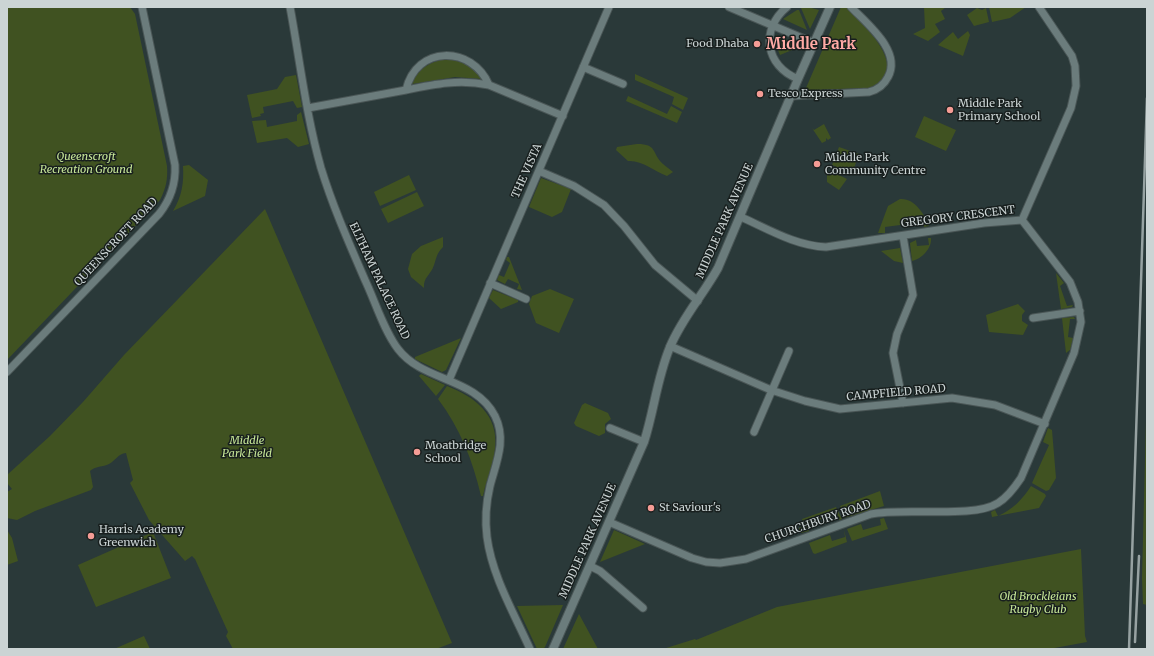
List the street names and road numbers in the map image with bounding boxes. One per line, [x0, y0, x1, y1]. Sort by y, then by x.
street label: THE VISTA [509, 142, 545, 200]
street label: MIDDLE PARK AVENUE [694, 161, 756, 281]
street label: QUEENSCROFT ROAD [72, 195, 160, 289]
street label: GREGORY CRESCENT [900, 203, 1016, 231]
street label: ELTHAM PALACE ROAD [346, 220, 412, 342]
street label: CAMPFIELD ROAD [846, 382, 946, 404]
street label: MIDDLE PARK AVENUE [557, 481, 619, 601]
street label: CHURCHBURY ROAD [763, 498, 873, 546]

